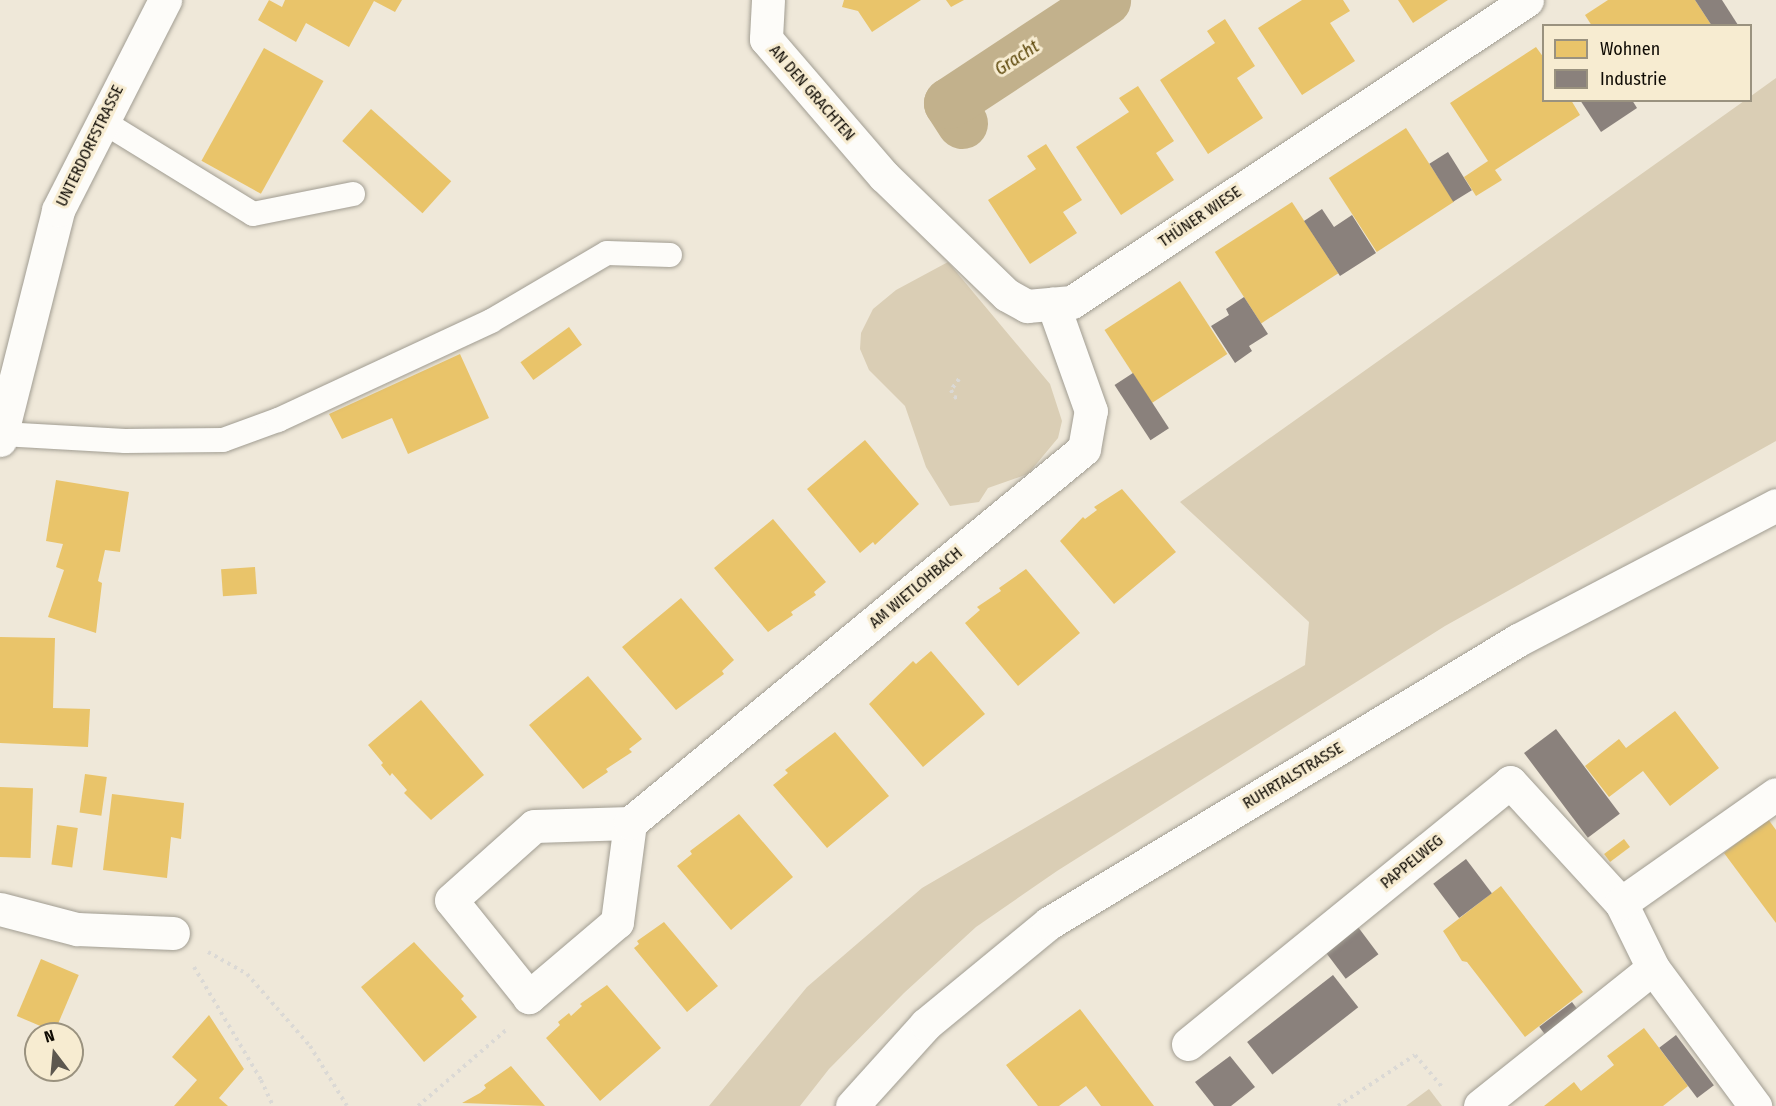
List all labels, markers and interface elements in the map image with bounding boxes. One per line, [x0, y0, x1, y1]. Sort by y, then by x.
legend [1542, 24, 1752, 102]
water label: Gracht [991, 36, 1043, 80]
text: Wohnen [1600, 38, 1660, 60]
street label: AN DEN GRACHTEN [765, 41, 859, 145]
text: Industrie [1600, 68, 1667, 90]
street label: UNTERDORFSTRASSE [52, 82, 128, 210]
street label: THÜNER WIESE [1155, 182, 1245, 252]
street label: AM WIETLOHBACH [866, 544, 966, 632]
street label: RUHRTALSTRASSE [1239, 739, 1347, 813]
street label: PAPPELWEG [1377, 831, 1447, 893]
north arrow [24, 1022, 84, 1082]
text: N [42, 1026, 57, 1047]

